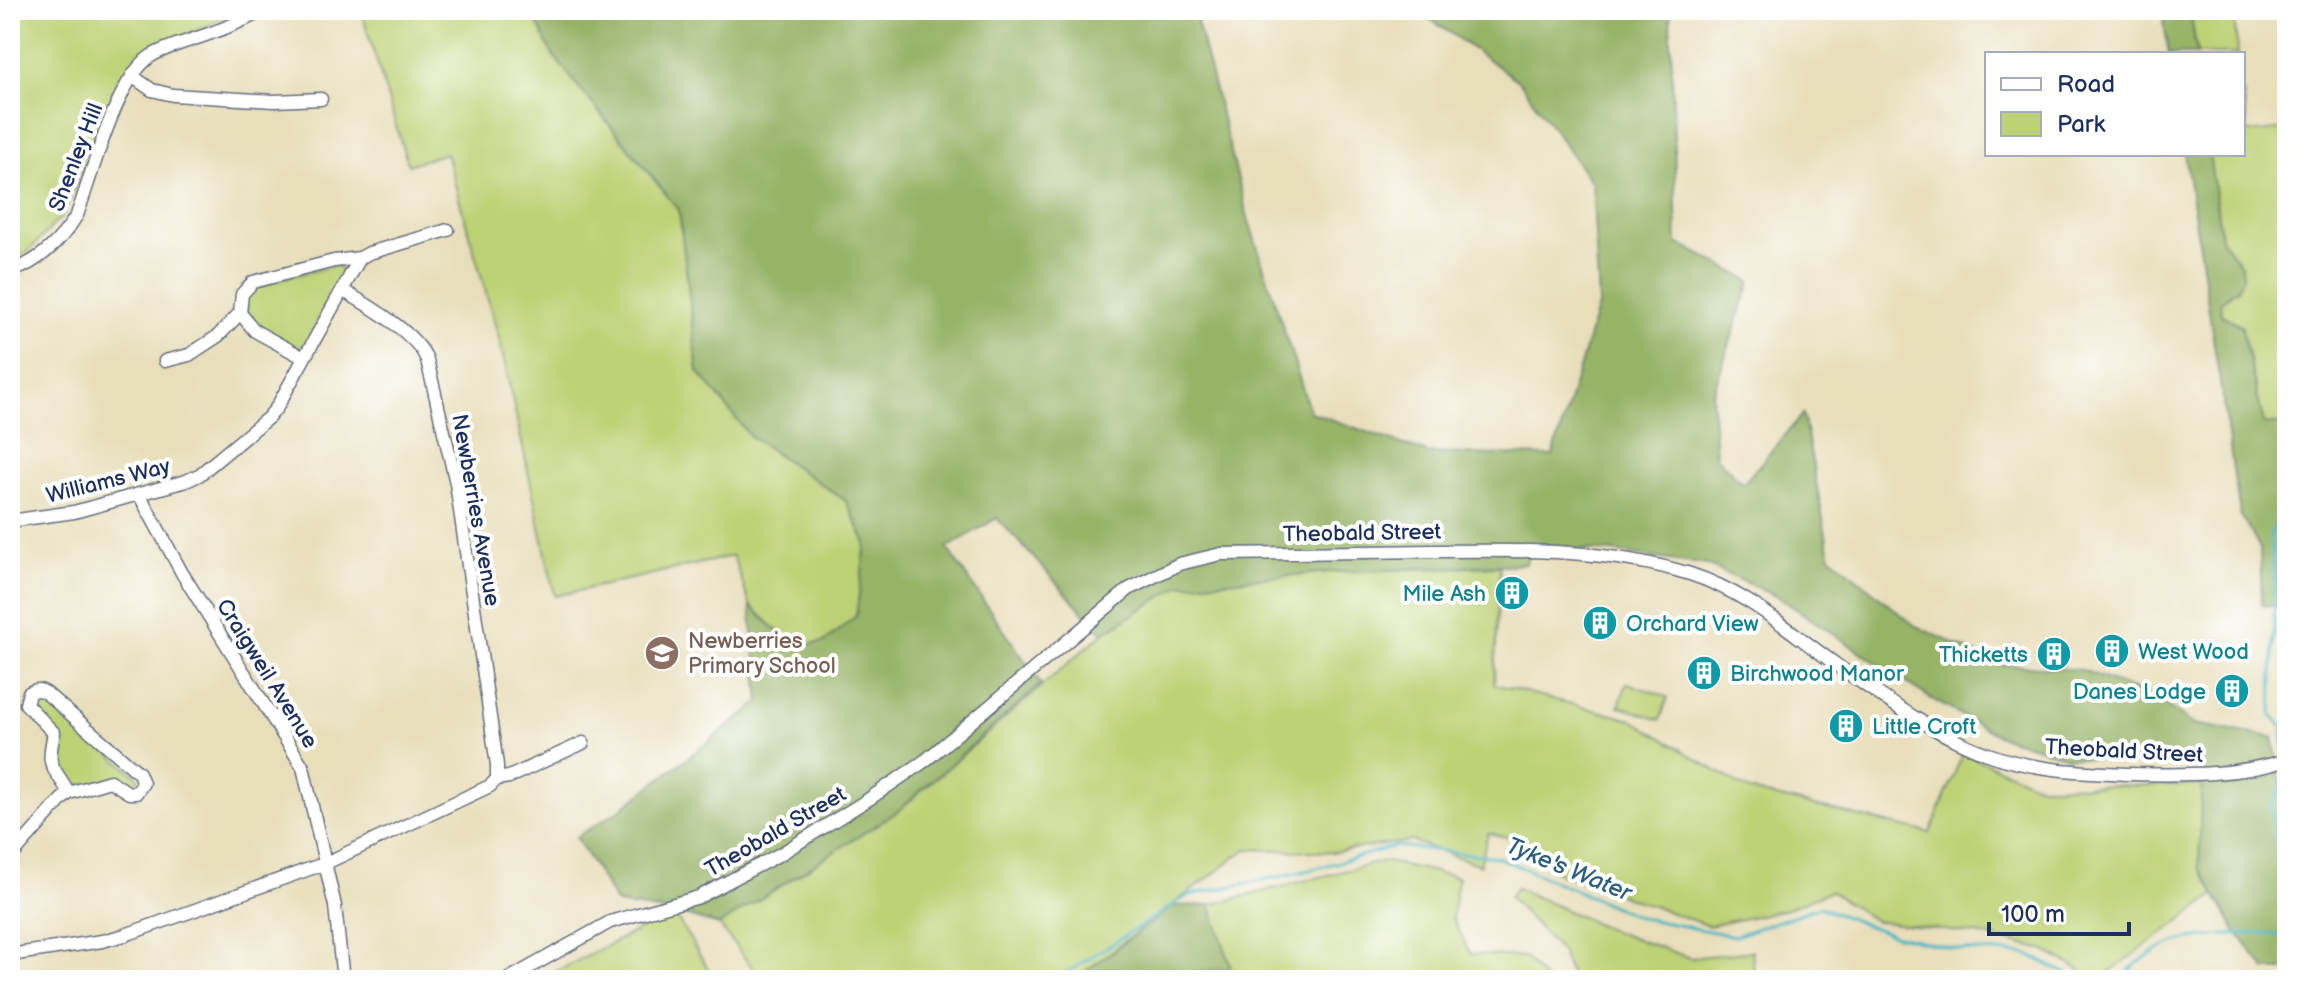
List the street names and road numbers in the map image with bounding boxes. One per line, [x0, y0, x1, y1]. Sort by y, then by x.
street label: Shenley Hill [43, 99, 109, 216]
street label: Newberries Avenue [445, 412, 506, 608]
street label: Williams Way [44, 453, 173, 510]
street label: Theobald Street [1283, 519, 1442, 548]
street label: Craigweil Avenue [210, 594, 323, 753]
street label: Theobald Street [2044, 734, 2204, 769]
street label: Theobald Street [700, 781, 851, 884]

